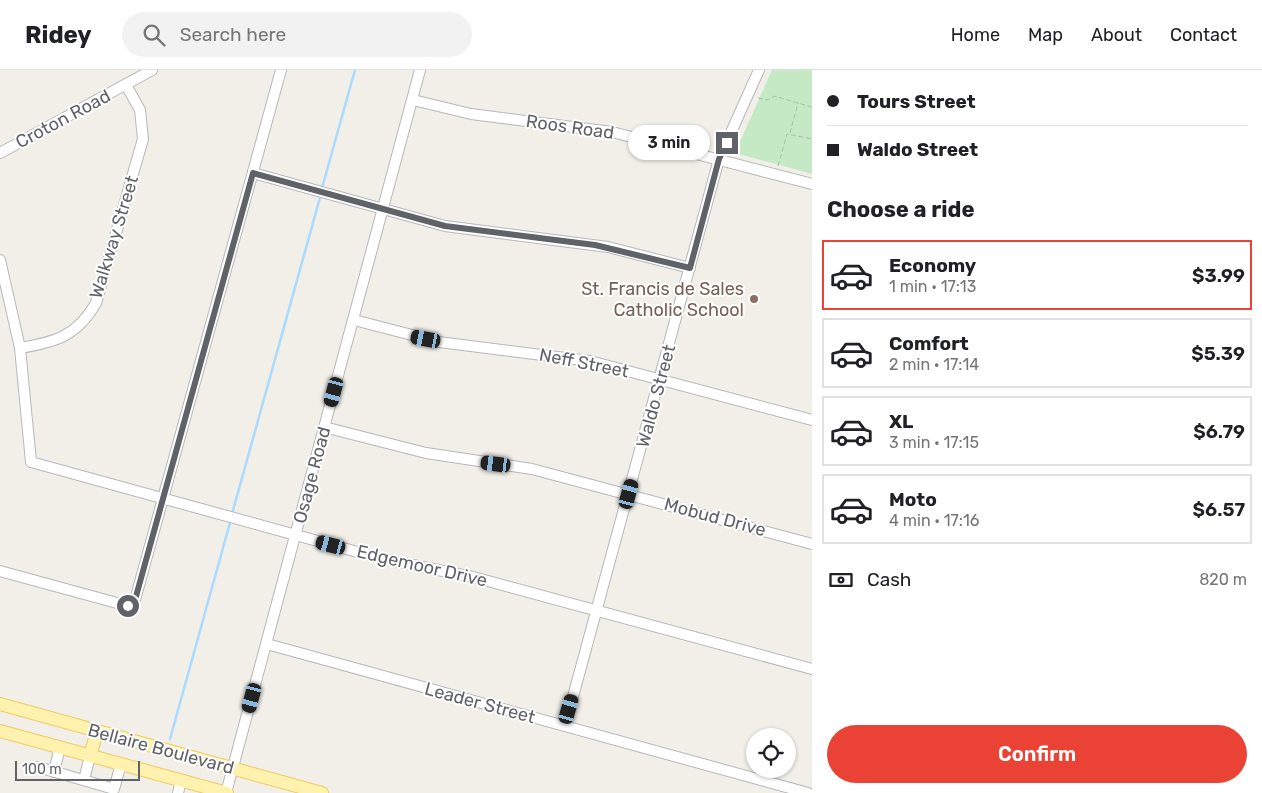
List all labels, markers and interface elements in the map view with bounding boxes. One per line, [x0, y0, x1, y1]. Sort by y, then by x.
search box [122, 12, 472, 57]
text: Ridey [25, 21, 92, 49]
icon: search [140, 21, 168, 49]
text: Search here [180, 23, 286, 46]
text: Home [951, 24, 1000, 46]
text: Map [1028, 24, 1063, 46]
text: About [1091, 24, 1142, 46]
text: Contact [1170, 24, 1237, 46]
street label: Croton Road [12, 85, 114, 153]
text: Tours Street [857, 90, 976, 113]
street label: Roos Road [525, 110, 615, 144]
callout: 3 min [627, 126, 710, 160]
route end [716, 132, 738, 154]
text: 3 min [648, 133, 690, 152]
text: Waldo Street [857, 138, 978, 161]
street label: Walkway Street [85, 173, 143, 301]
text: Choose a ride [827, 196, 974, 223]
icon: car [829, 253, 874, 298]
text: Economy [889, 254, 976, 277]
text: $3.99 [1192, 264, 1245, 287]
text: 1 min · 17:13 [889, 277, 976, 296]
place label: St. Francis de Sales Catholic School [581, 278, 744, 321]
marker: St. Francis de Sales Catholic School [748, 293, 760, 305]
car [409, 329, 442, 349]
icon: car [829, 331, 874, 376]
text: Comfort [889, 332, 969, 355]
street label: Waldo Street [632, 342, 680, 450]
text: $5.39 [1191, 342, 1245, 365]
street label: Neff Street [537, 344, 631, 382]
text: 2 min · 17:14 [889, 355, 979, 374]
car [322, 376, 345, 408]
icon: car [829, 409, 874, 454]
text: XL [889, 410, 913, 433]
text: $6.79 [1193, 420, 1245, 443]
street label: Osage Road [289, 424, 335, 526]
text: 3 min · 17:15 [889, 433, 979, 452]
car [480, 455, 511, 473]
car [617, 478, 640, 510]
icon: car [829, 487, 874, 532]
text: Moto [889, 488, 937, 511]
street label: Mobud Drive [662, 493, 768, 541]
text: $6.57 [1193, 498, 1245, 521]
text: 4 min · 17:16 [889, 511, 979, 530]
car [314, 534, 347, 556]
street label: Edgemoor Drive [355, 540, 489, 592]
icon: cash [827, 566, 855, 594]
text: Cash [867, 568, 911, 591]
text: 820 m [1199, 570, 1247, 589]
route start [117, 595, 139, 617]
street label: Leader Street [422, 678, 538, 728]
car [240, 682, 263, 714]
car [557, 693, 580, 725]
street label: Bellaire Boulevard [85, 719, 237, 779]
button: Confirm [827, 725, 1247, 783]
map controls [746, 728, 796, 778]
button: locate [746, 728, 796, 778]
scale bar [15, 758, 140, 781]
text: 100 m [22, 761, 62, 778]

